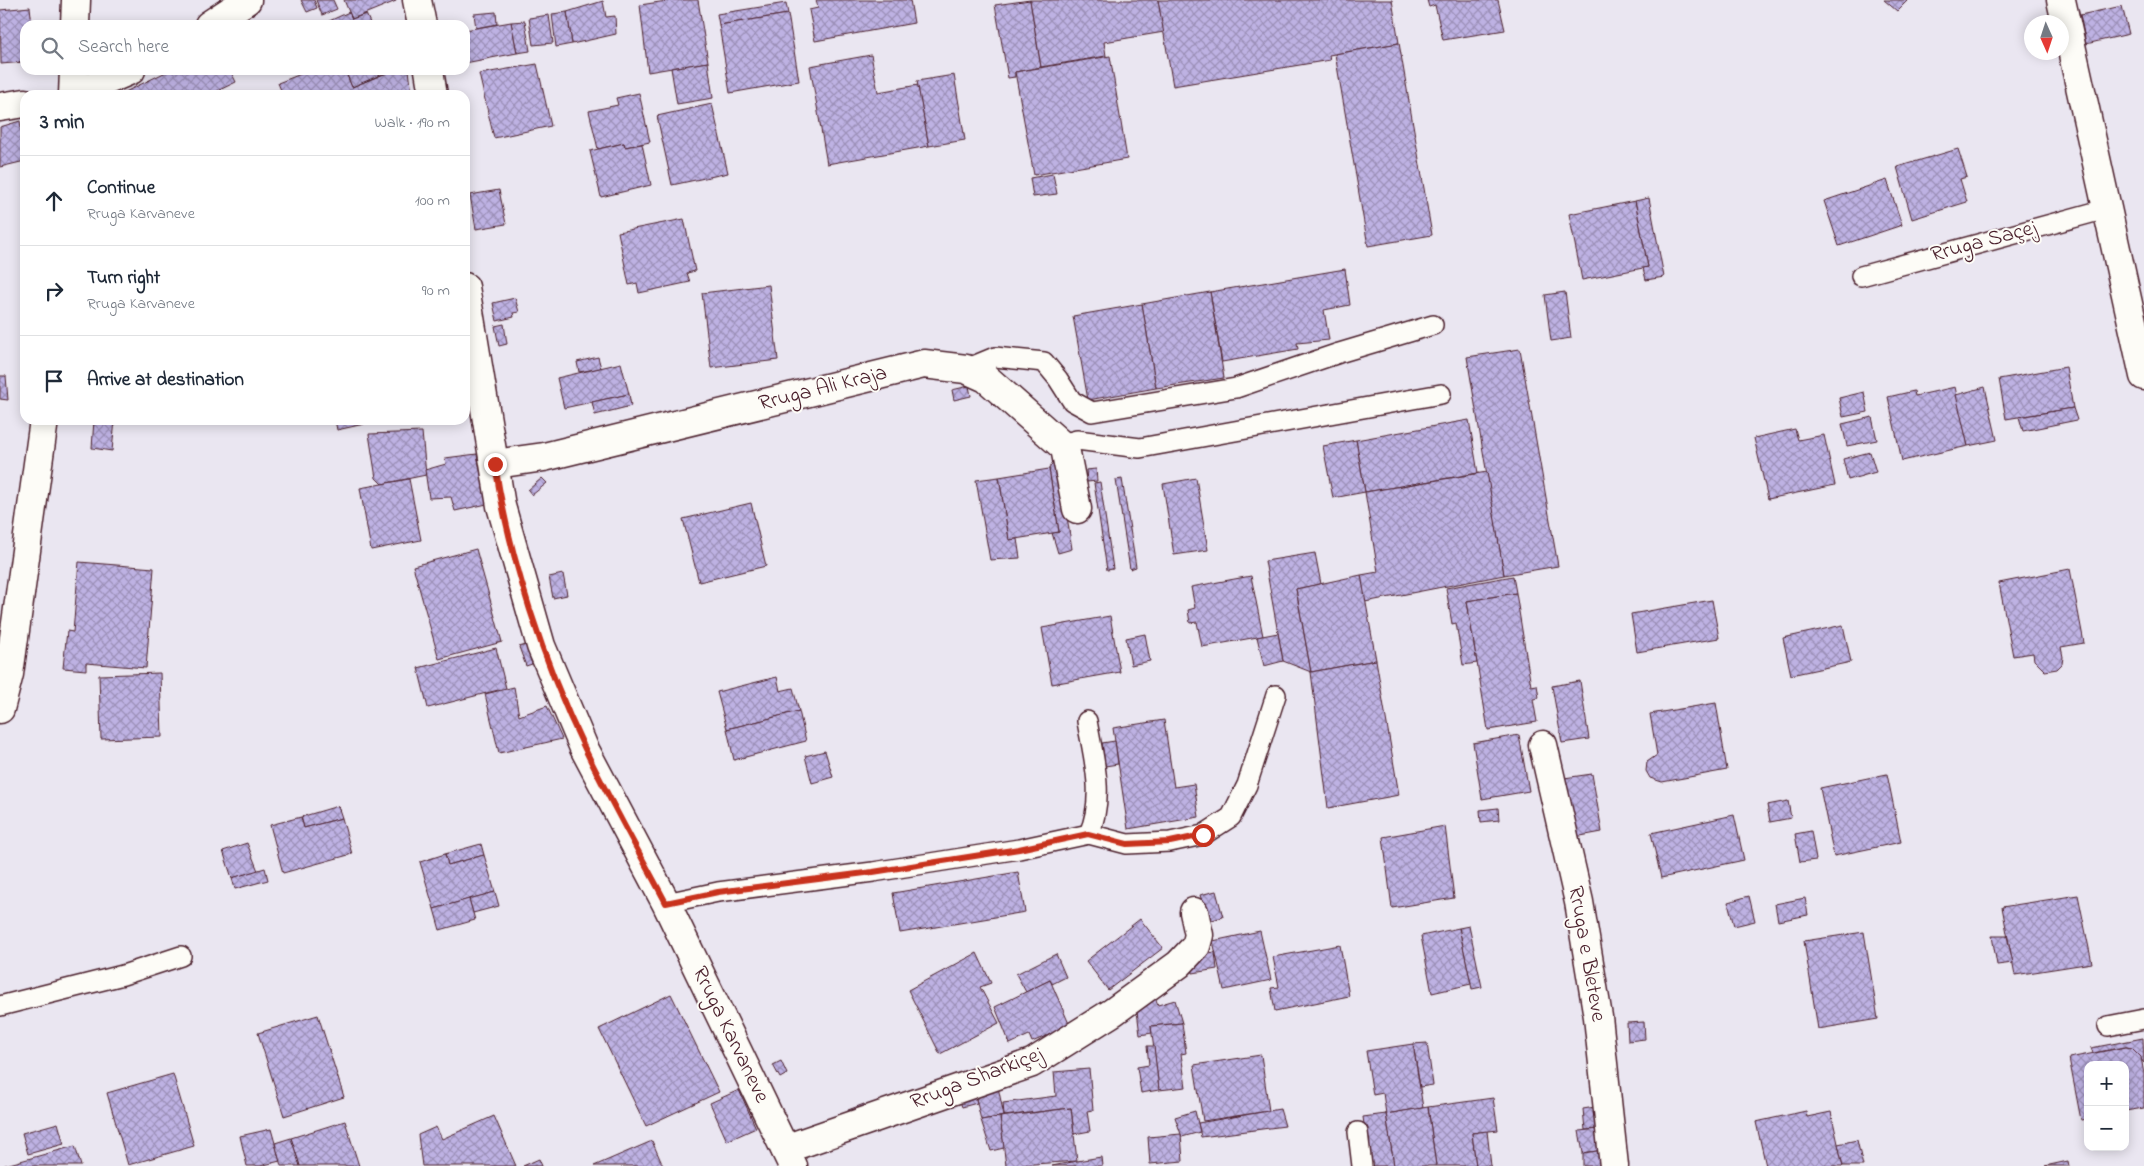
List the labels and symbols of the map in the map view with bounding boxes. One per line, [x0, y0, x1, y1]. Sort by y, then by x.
north arrow [2024, 15, 2069, 60]
street label: Rruga Saçej [1927, 212, 2042, 273]
street label: Rruga Ali Kraja [755, 358, 891, 421]
route end [484, 453, 507, 476]
route start [1192, 824, 1215, 847]
street label: Rruga e Bleteve [1557, 884, 1614, 1025]
street label: Rruga Karvaneve [682, 961, 777, 1109]
street label: Rruga Sharkiçej [906, 1039, 1049, 1120]

